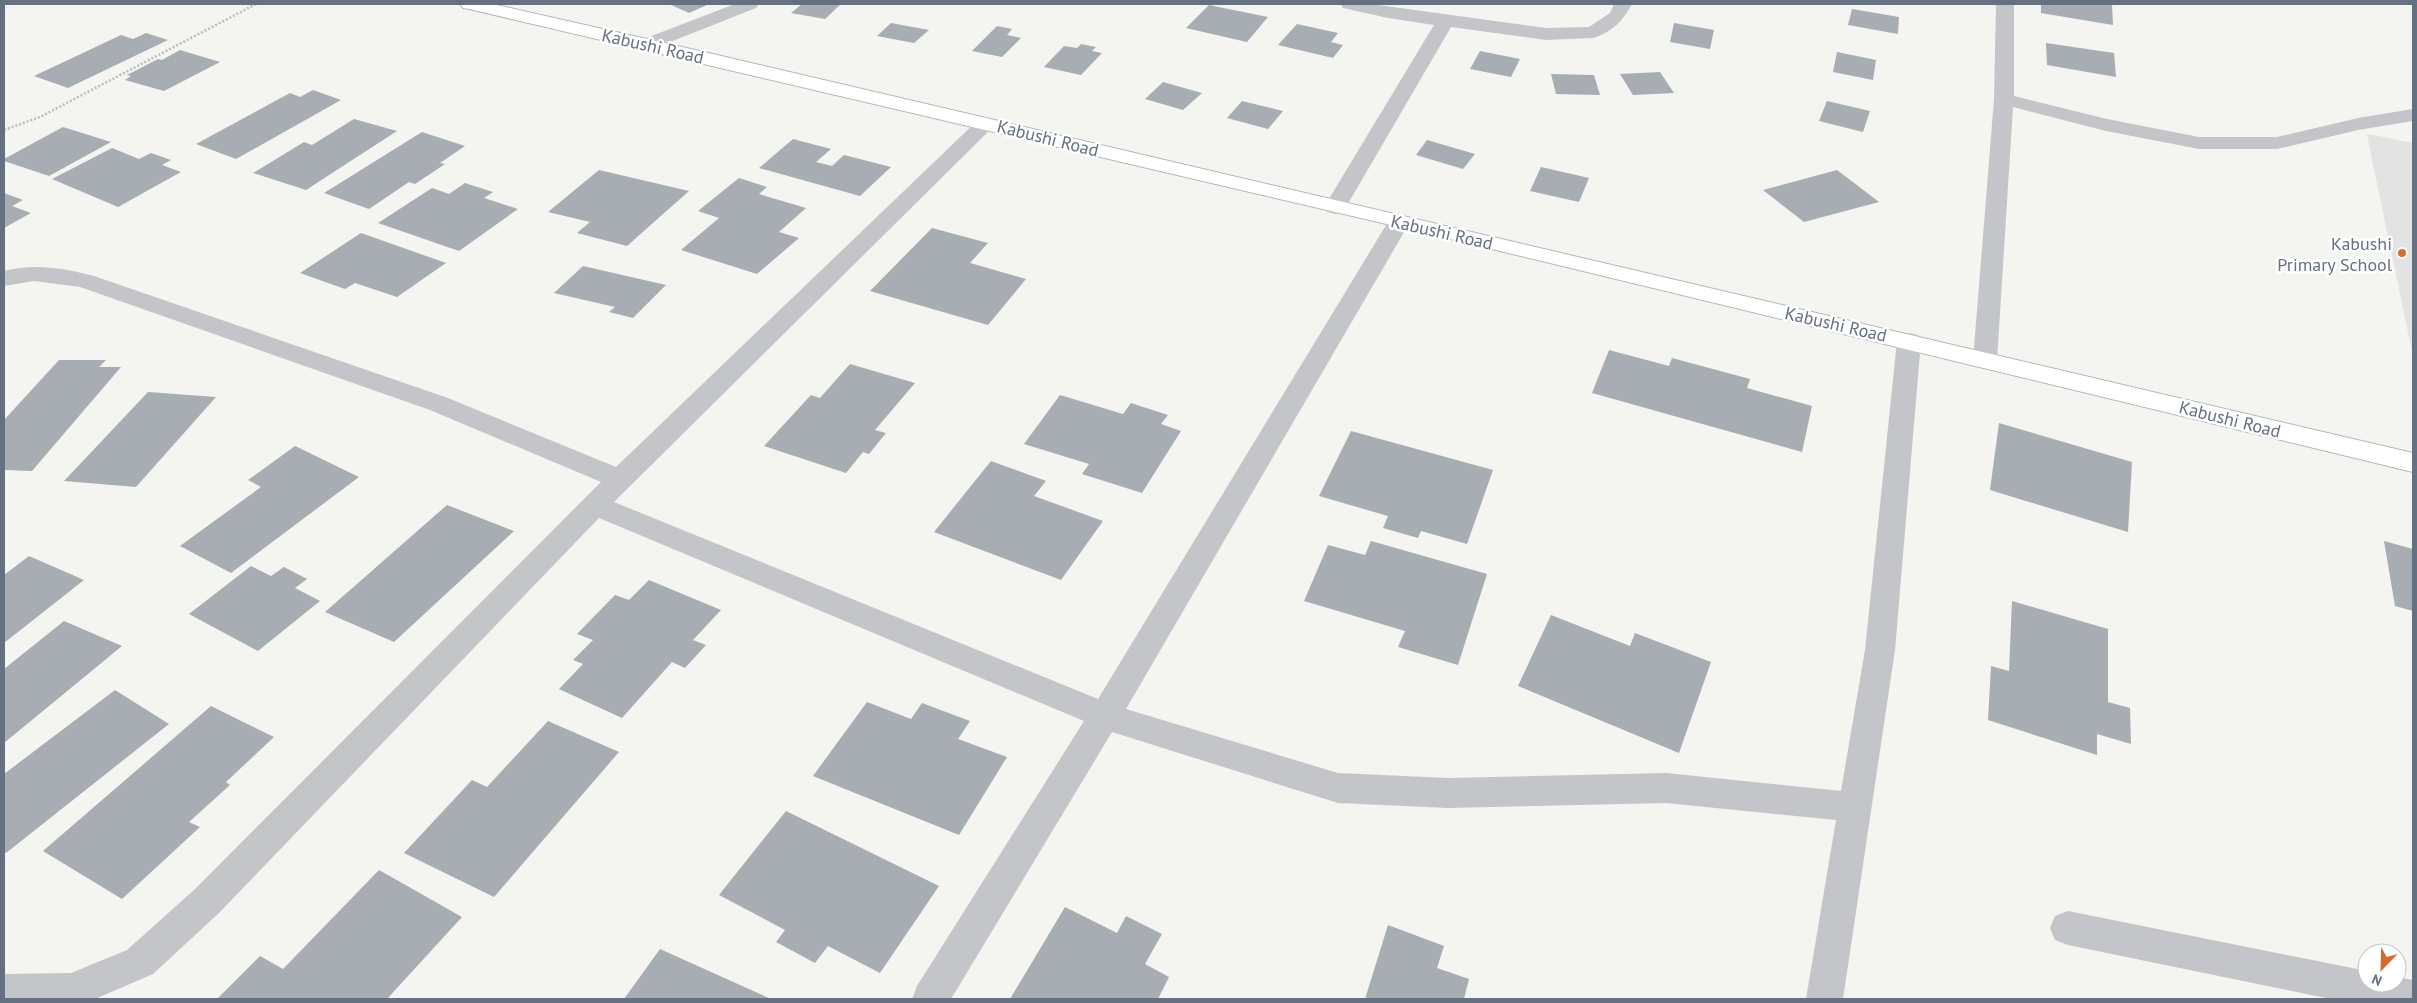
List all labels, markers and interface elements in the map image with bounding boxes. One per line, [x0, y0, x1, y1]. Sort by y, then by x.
street label: Kabushi Road [600, 23, 706, 69]
street label: Kabushi Road [995, 114, 1101, 162]
street label: Kabushi Road [1389, 209, 1495, 255]
place label: Kabushi Primary School [2277, 232, 2393, 276]
marker: Kabushi Primary School [2396, 247, 2408, 259]
street label: Kabushi Road [1783, 301, 1889, 347]
street label: Kabushi Road [2177, 395, 2283, 443]
north arrow [2357, 943, 2407, 993]
text: N [2369, 970, 2385, 990]

